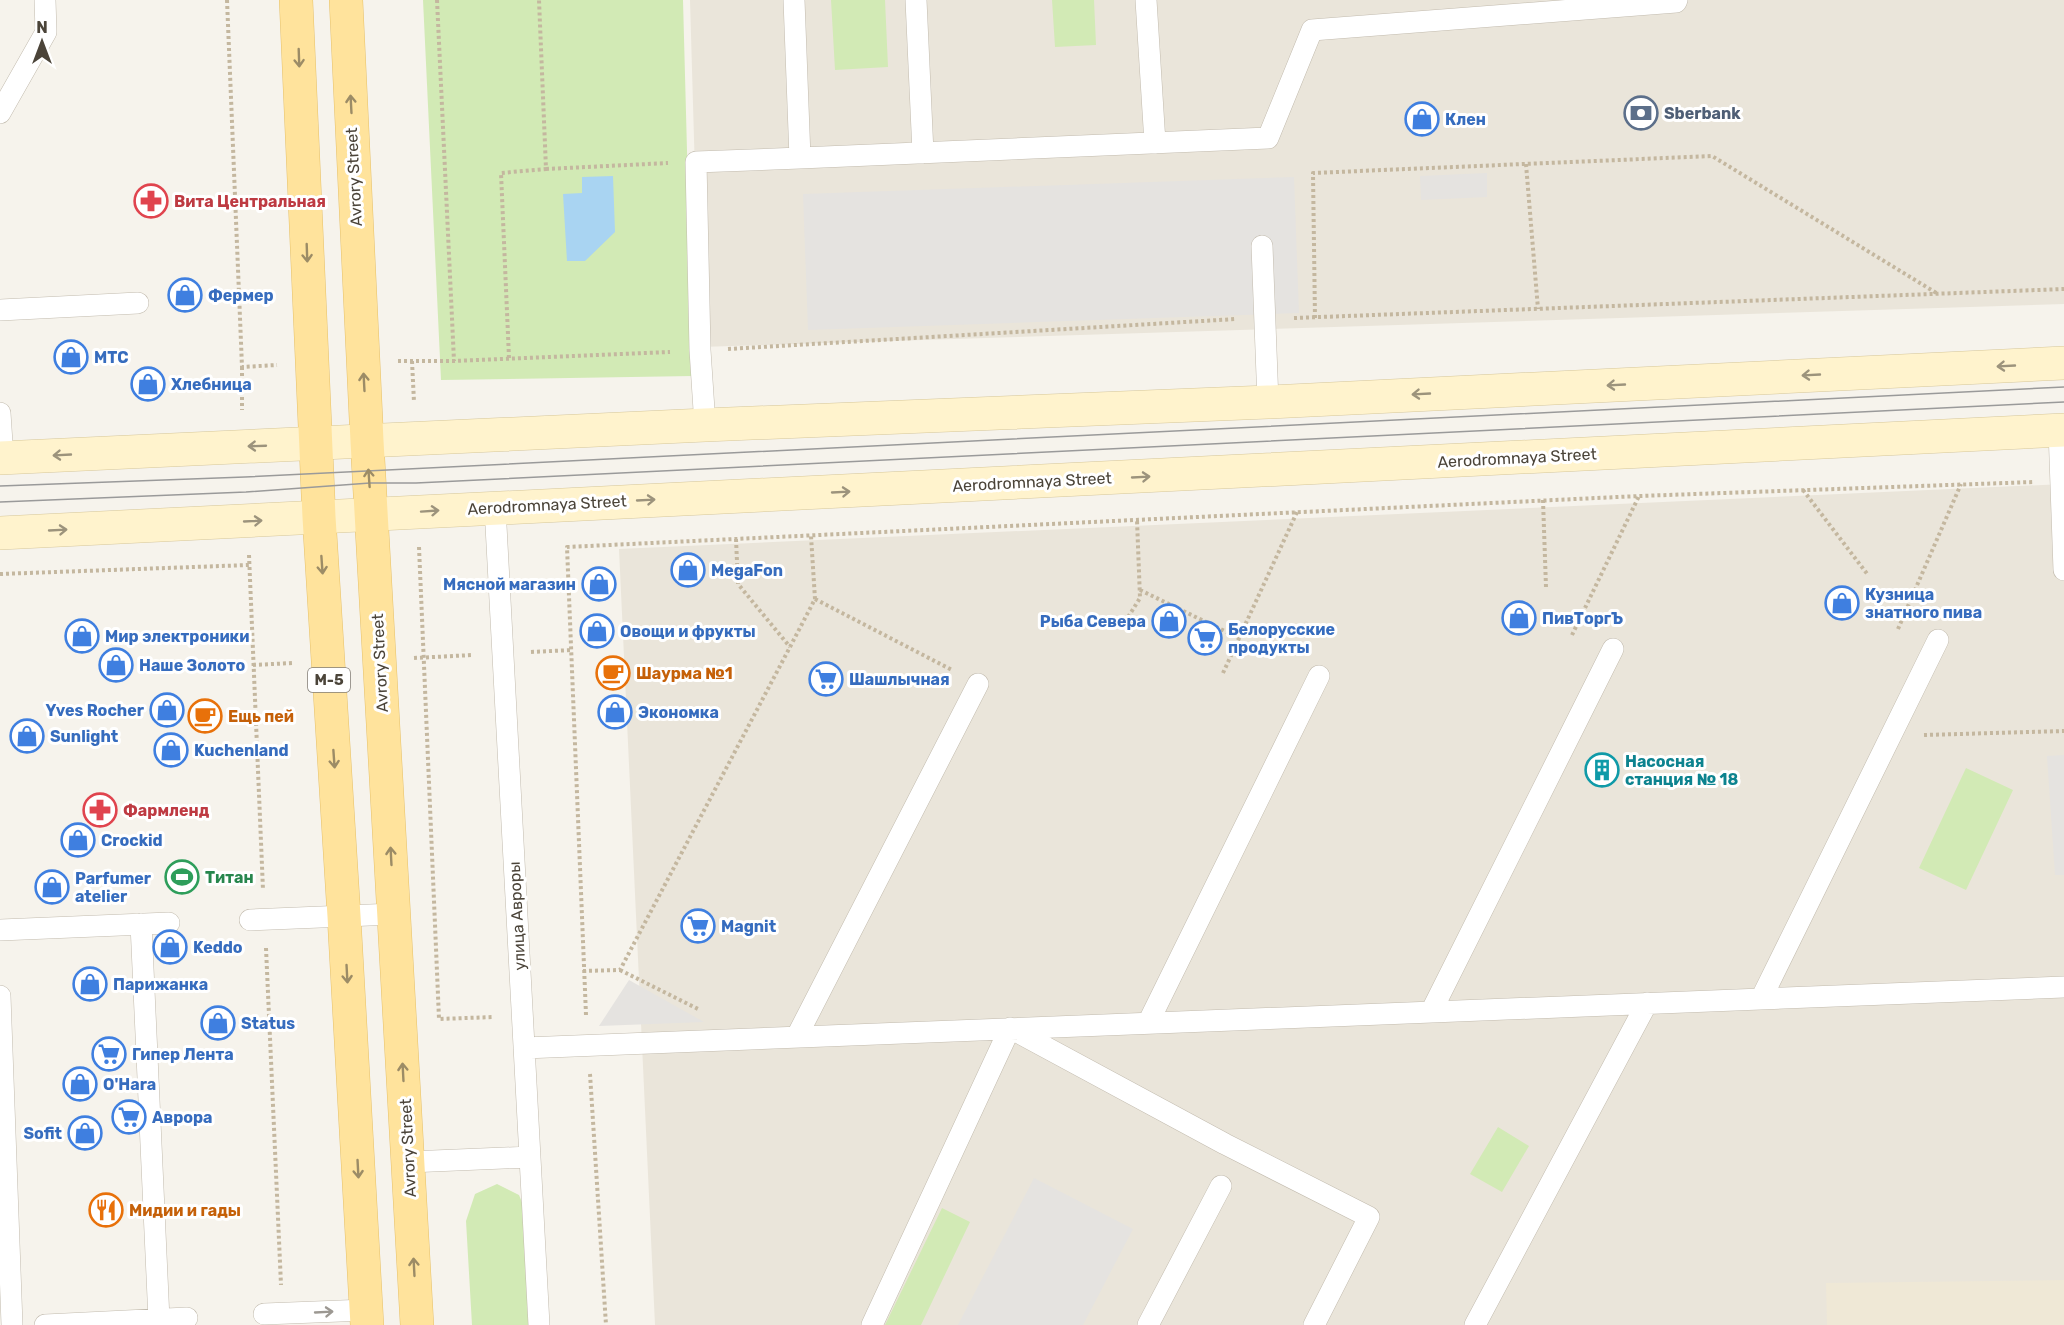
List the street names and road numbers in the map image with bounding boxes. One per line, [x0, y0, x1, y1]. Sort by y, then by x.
street label: Avrory Street [342, 127, 366, 227]
street label: Aerodromnaya Street [1437, 444, 1597, 472]
street label: Aerodromnaya Street [952, 468, 1112, 496]
street label: Aerodromnaya Street [467, 491, 627, 519]
street label: Avrory Street [368, 613, 392, 713]
road number: М-5 [308, 668, 350, 692]
street label: улица Авроры [505, 861, 529, 971]
street label: Avrory Street [396, 1098, 420, 1198]

